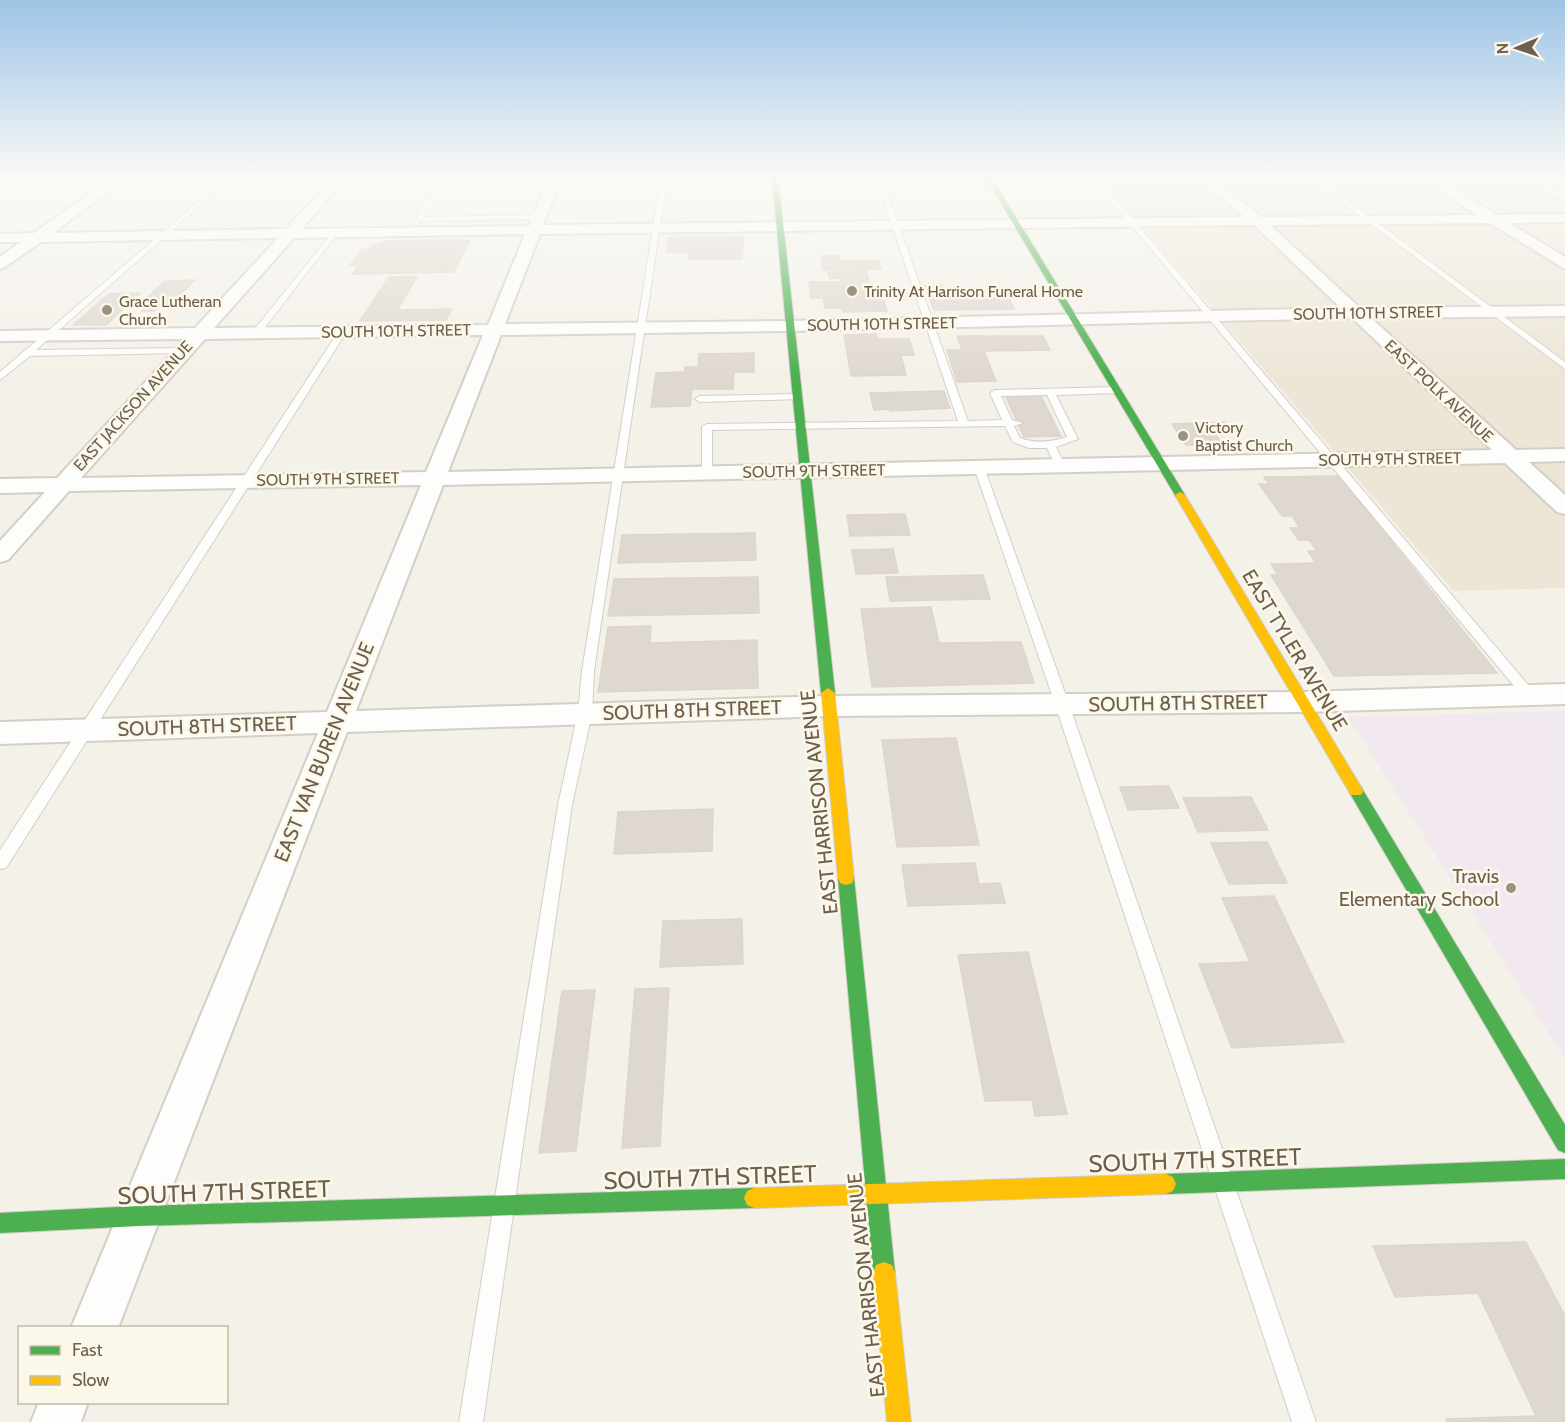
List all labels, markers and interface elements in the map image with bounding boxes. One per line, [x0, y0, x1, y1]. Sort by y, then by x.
north arrow [1487, 18, 1547, 78]
text: N [1493, 43, 1512, 54]
place label: Trinity At Harrison Funeral Home [864, 282, 1083, 301]
marker: Trinity At Harrison Funeral Home [845, 284, 859, 298]
place label: Grace Lutheran Church [119, 292, 221, 329]
street label: SOUTH 10TH STREET [1293, 302, 1444, 324]
marker: Grace Lutheran Church [100, 303, 114, 317]
street label: SOUTH 10TH STREET [807, 313, 958, 335]
street label: SOUTH 10TH STREET [321, 320, 472, 342]
street label: EAST POLK AVENUE [1381, 336, 1497, 446]
street label: EAST JACKSON AVENUE [69, 337, 197, 475]
place label: Victory Baptist Church [1195, 418, 1293, 455]
marker: Victory Baptist Church [1176, 429, 1190, 443]
street label: SOUTH 9TH STREET [1318, 448, 1462, 470]
street label: SOUTH 9TH STREET [742, 460, 886, 482]
street label: SOUTH 9TH STREET [256, 468, 400, 490]
street label: EAST TYLER AVENUE [1237, 565, 1353, 735]
street label: EAST VAN BUREN AVENUE [269, 639, 379, 865]
street label: EAST HARRISON AVENUE [795, 688, 843, 916]
street label: SOUTH 8TH STREET [1088, 689, 1268, 717]
street label: SOUTH 8TH STREET [602, 695, 782, 725]
street label: SOUTH 8TH STREET [117, 711, 297, 741]
place label: Travis Elementary School [1339, 864, 1499, 911]
marker: Travis Elementary School [1504, 881, 1518, 895]
street label: SOUTH 7TH STREET [1088, 1142, 1302, 1178]
street label: SOUTH 7TH STREET [603, 1159, 817, 1195]
street label: EAST HARRISON AVENUE [842, 1171, 890, 1399]
street label: SOUTH 7TH STREET [117, 1174, 331, 1210]
legend [18, 1326, 228, 1404]
text: Fast [72, 1339, 103, 1361]
text: Slow [72, 1369, 109, 1391]

